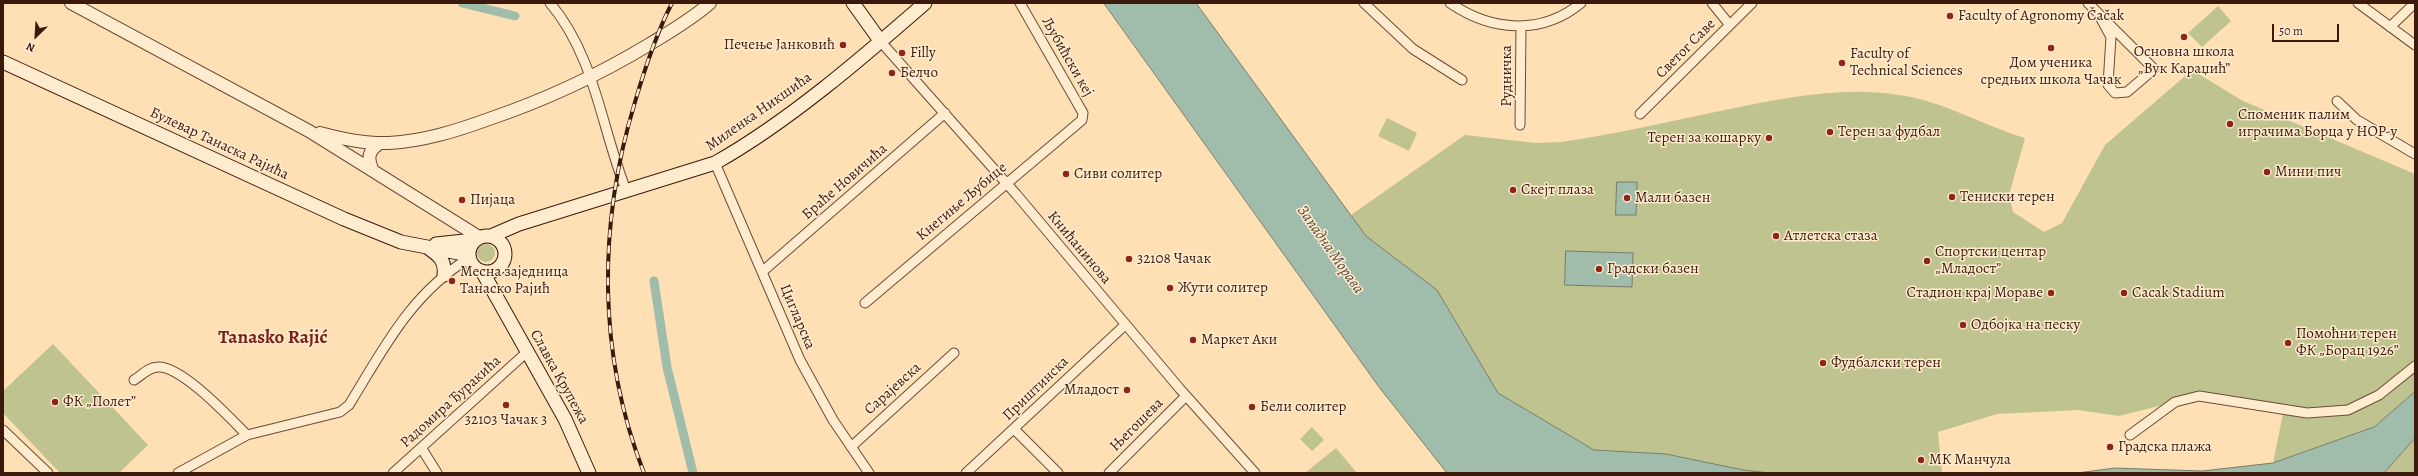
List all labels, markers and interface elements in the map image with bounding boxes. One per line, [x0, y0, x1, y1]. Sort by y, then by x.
place label: Faculty of Agronomy Čačak [1958, 7, 2124, 25]
marker: Faculty of Agronomy Čačak [1945, 11, 1955, 21]
street label: Љубићски кеј [1037, 14, 1097, 100]
street label: Светог Саве [1652, 15, 1720, 83]
north arrow [16, 16, 56, 56]
scale bar [2274, 16, 2341, 42]
text: 50 m [2279, 23, 2303, 39]
marker: Основна школа „Вук Караџић” [2179, 32, 2189, 42]
place label: Печење Јанковић [724, 36, 835, 54]
text: N [24, 39, 38, 56]
marker: Печење Јанковић [838, 40, 848, 50]
marker: Дом ученика средњих школа Чачак [2046, 43, 2056, 53]
place label: Основна школа „Вук Караџић” [2134, 43, 2234, 78]
place label: Filly [910, 44, 936, 62]
street label: Рудничка [1498, 45, 1516, 107]
place label: Faculty of Technical Sciences [1850, 45, 1963, 80]
marker: Filly [897, 48, 907, 58]
place label: Дом ученика средњих школа Чачак [1981, 54, 2121, 89]
marker: Faculty of Technical Sciences [1837, 58, 1847, 68]
place label: Белчо [900, 64, 938, 82]
marker: Белчо [887, 68, 897, 78]
street label: Миленка Никшића [702, 69, 816, 155]
street label: Булевар Танаска Рајића [147, 104, 291, 184]
place label: Споменик палим играчима Борца у НОР-у [2238, 106, 2397, 141]
marker: Споменик палим играчима Борца у НОР-у [2225, 119, 2235, 129]
place label: Терен за фудбал [1838, 123, 1940, 141]
marker: Терен за фудбал [1825, 127, 1835, 137]
place label: Терен за кошарку [1647, 129, 1761, 147]
marker: Терен за кошарку [1764, 133, 1774, 143]
street label: Браће Новичића [799, 140, 891, 224]
street label: Кнегиње Љубице [913, 159, 1011, 245]
place label: Мини пич [2275, 163, 2341, 181]
place label: Сиви солитер [1074, 165, 1162, 183]
marker: Мини пич [2262, 167, 2272, 177]
marker: Сиви солитер [1061, 169, 1071, 179]
place label: Скејт плаза [1521, 181, 1594, 199]
marker: Скејт плаза [1508, 185, 1518, 195]
place label: Тениски терен [1960, 188, 2055, 206]
place label: Мали базен [1635, 189, 1710, 207]
place label: Пијаца [470, 191, 515, 209]
marker: Тениски терен [1947, 192, 1957, 202]
marker: Мали базен [1622, 193, 1632, 203]
marker: Пијаца [457, 195, 467, 205]
water label: Западна Морава [1292, 202, 1368, 298]
street label: Книћанинова [1043, 208, 1115, 288]
place label: Атлетска стаза [1784, 227, 1878, 245]
marker: Атлетска стаза [1771, 231, 1781, 241]
place label: Спортски центар „Младост” [1935, 243, 2046, 278]
place label: 32108 Чачак [1137, 250, 1211, 268]
marker: 32108 Чачак [1124, 254, 1134, 264]
marker: Спортски центар „Младост” [1922, 256, 1932, 266]
place label: Градски базен [1607, 260, 1699, 278]
place label: Месна заједница Танаско Рајић [460, 263, 568, 298]
marker: Градски базен [1594, 264, 1604, 274]
marker: Месна заједница Танаско Рајић [447, 276, 457, 286]
place label: Жути солитер [1178, 279, 1268, 297]
street label: Цигларска [775, 282, 819, 352]
marker: Жути солитер [1165, 283, 1175, 293]
place label: Стадион крај Мораве [1907, 284, 2043, 302]
place label: Cacak Stadium [2132, 284, 2225, 302]
marker: Стадион крај Мораве [2046, 288, 2056, 298]
marker: Cacak Stadium [2119, 288, 2129, 298]
place label: Одбојка на песку [1971, 316, 2080, 334]
marker: Одбојка на песку [1958, 320, 1968, 330]
place label: Помоћни терен ФК „Борац 1926” [2296, 325, 2399, 360]
district label: Tanasko Rajić [218, 327, 328, 349]
street label: Славка Крупежа [526, 327, 592, 427]
place label: Маркет Аки [1201, 331, 1277, 349]
marker: Маркет Аки [1188, 335, 1198, 345]
marker: Помоћни терен ФК „Борац 1926” [2283, 338, 2293, 348]
street label: Радомира Ђуракића [397, 352, 505, 452]
street label: Приштинска [999, 353, 1073, 425]
place label: Фудбалски терен [1831, 354, 1941, 372]
marker: Фудбалски терен [1818, 358, 1828, 368]
street label: Сарајевска [861, 359, 925, 419]
place label: Младост [1064, 381, 1119, 399]
marker: Младост [1122, 385, 1132, 395]
place label: ФК „Полет” [63, 393, 136, 411]
street label: Његошева [1107, 395, 1167, 455]
marker: ФК „Полет” [50, 397, 60, 407]
place label: Бели солитер [1260, 398, 1346, 416]
marker: 32103 Чачак 3 [501, 400, 511, 410]
marker: Бели солитер [1247, 402, 1257, 412]
place label: 32103 Чачак 3 [465, 411, 547, 429]
place label: Градска плажа [2118, 438, 2212, 456]
marker: Градска плажа [2105, 442, 2115, 452]
place label: МК Манчула [1929, 451, 2011, 469]
marker: МК Манчула [1916, 455, 1926, 465]

